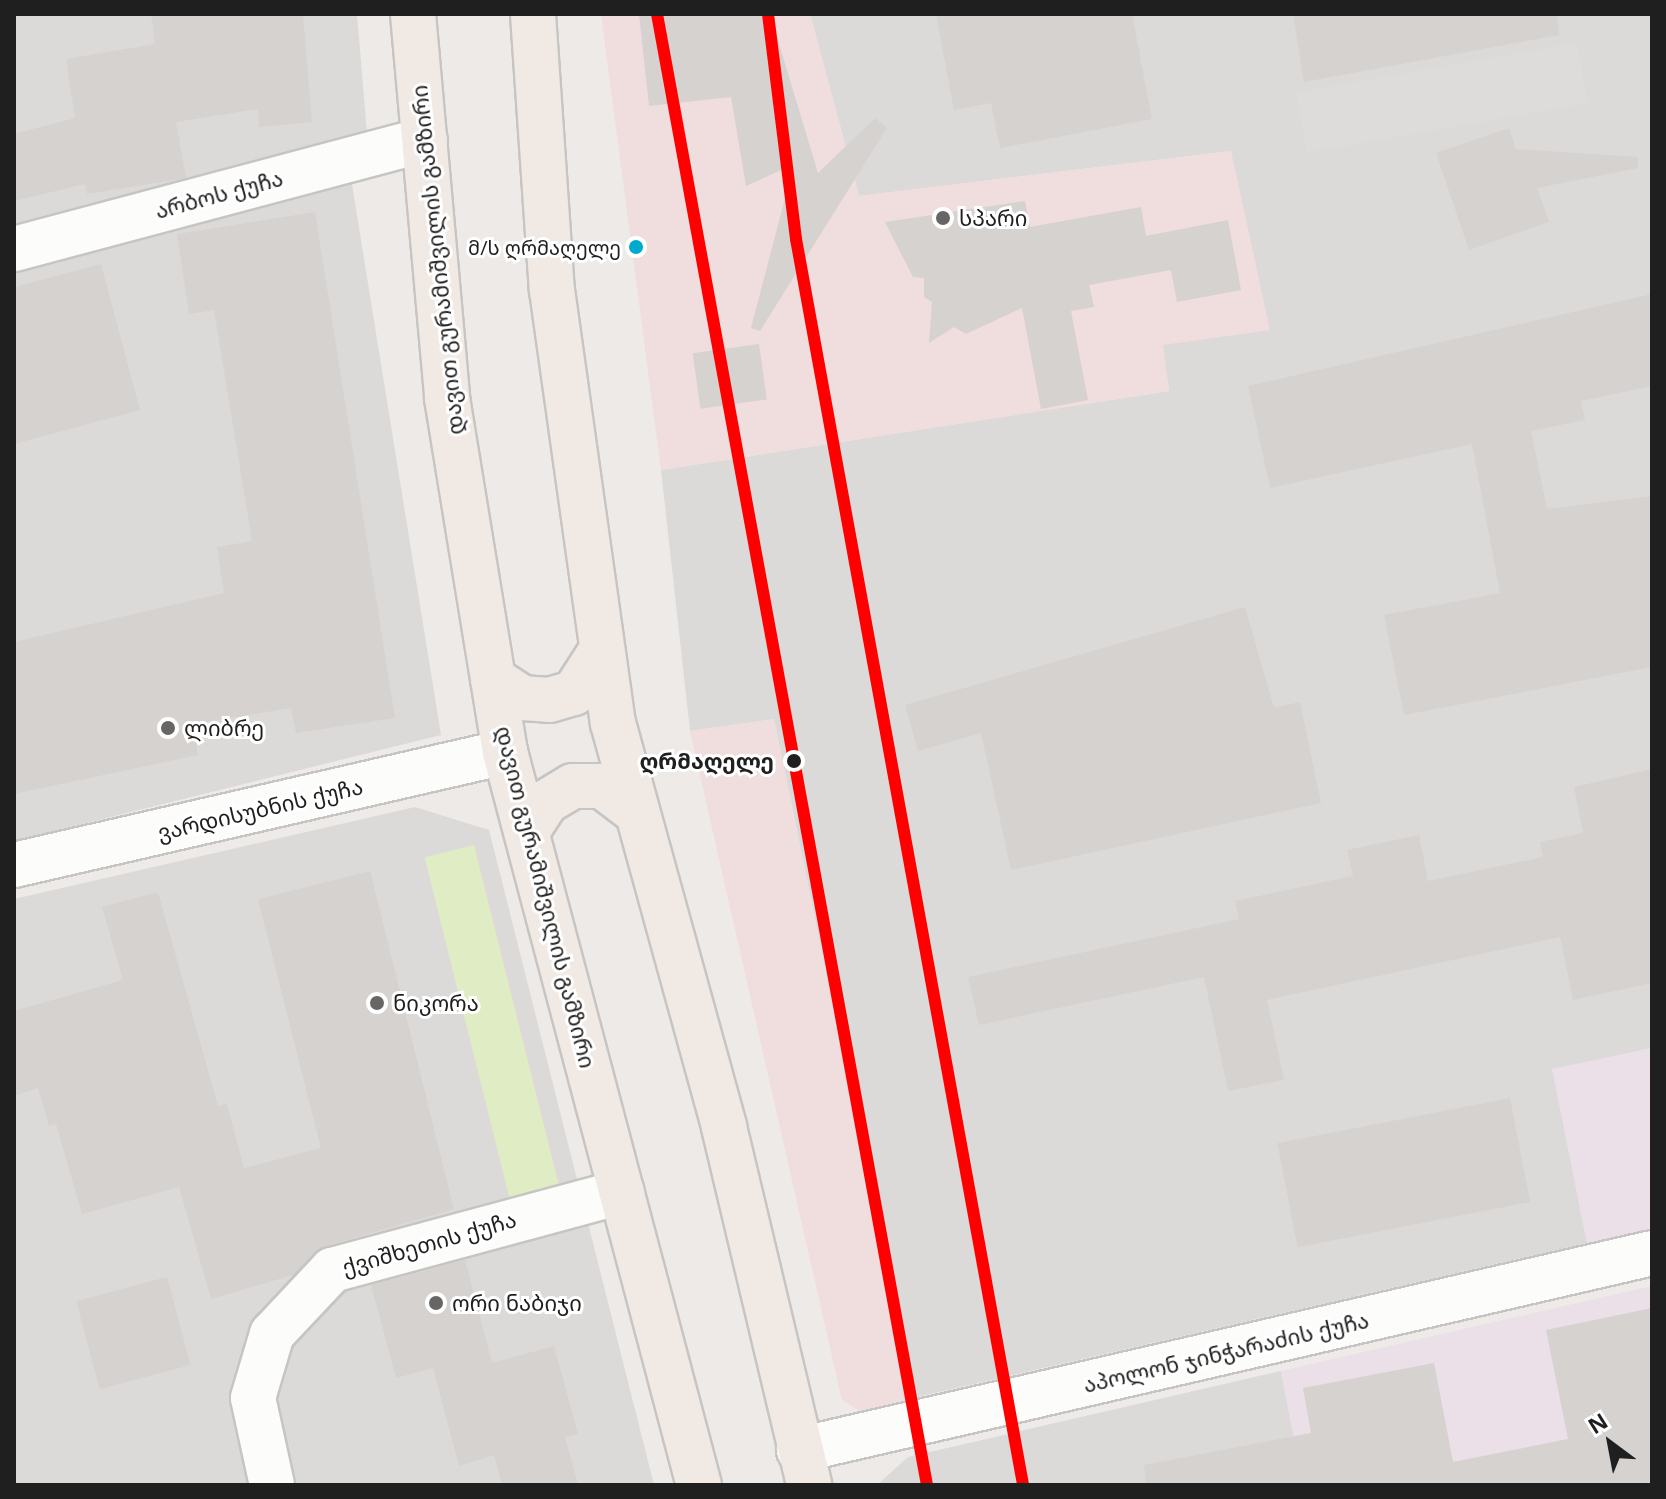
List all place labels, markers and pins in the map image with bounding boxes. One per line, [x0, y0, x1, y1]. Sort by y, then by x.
place label: სპარი [959, 205, 1027, 231]
marker: სპარი [934, 209, 952, 227]
place label: მ/ს ღრმაღელე [468, 235, 621, 259]
marker: მ/ს ღრმაღელე [628, 239, 644, 255]
place label: ლიბრე [184, 715, 264, 741]
marker: ლიბრე [159, 719, 177, 737]
place label: ღრმაღელე [639, 748, 774, 774]
marker: ღრმაღელე [781, 748, 807, 774]
place label: ნიკორა [393, 990, 479, 1016]
marker: ნიკორა [368, 994, 386, 1012]
place label: ორი ნაბიჯი [452, 1290, 582, 1316]
marker: ორი ნაბიჯი [427, 1294, 445, 1312]

